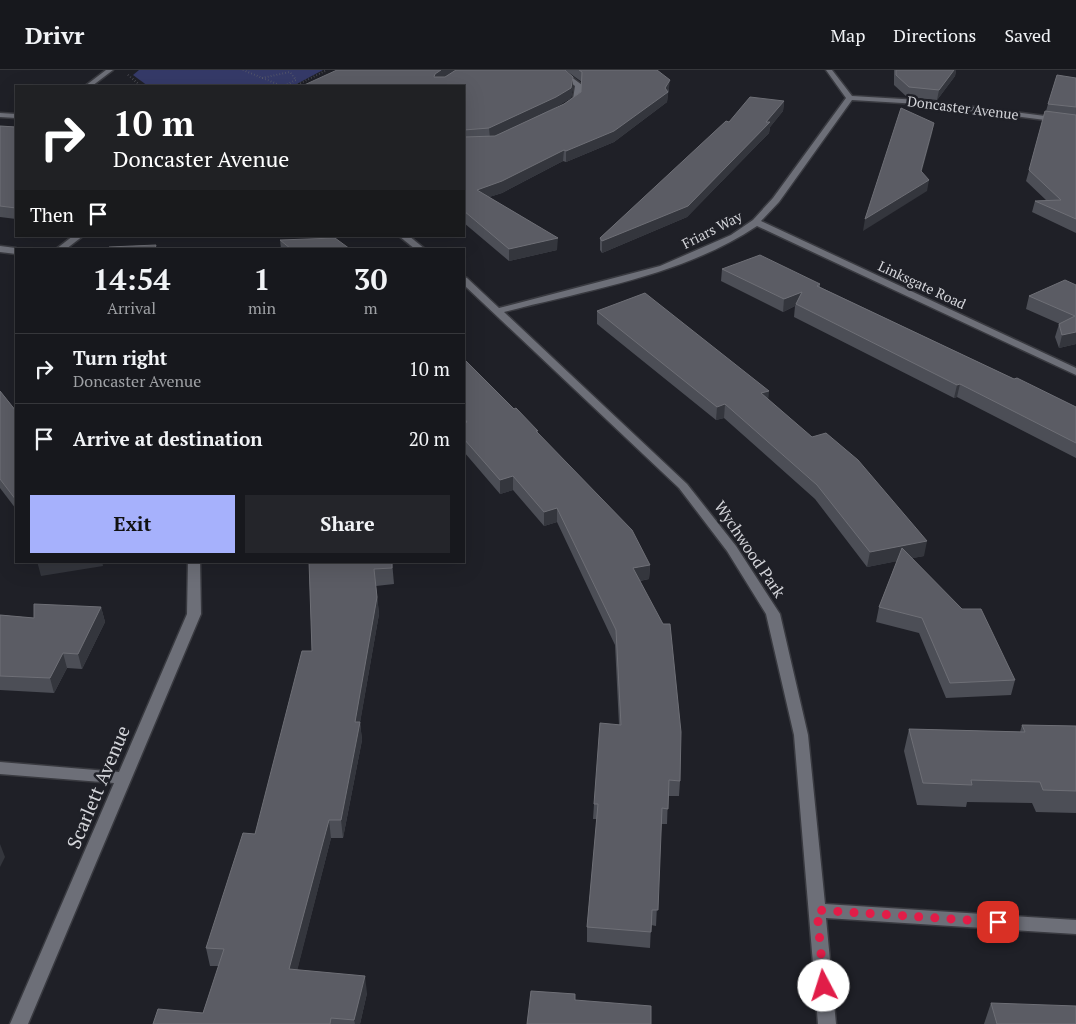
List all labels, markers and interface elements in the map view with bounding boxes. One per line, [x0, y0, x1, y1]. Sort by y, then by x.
text: Drivr [25, 19, 84, 51]
text: Map [830, 23, 865, 47]
text: Directions [893, 23, 976, 47]
text: Saved [1004, 23, 1051, 47]
street label: Doncaster Avenue [906, 91, 1020, 124]
text: 10 m [113, 100, 194, 146]
icon: right [30, 105, 95, 170]
text: Doncaster Avenue [113, 144, 289, 173]
icon: arrive [84, 200, 112, 228]
text: Then [30, 202, 74, 227]
street label: Friars Way [678, 206, 746, 253]
street label: Linksgate Road [875, 256, 969, 313]
text: 14:54 [92, 259, 171, 299]
text: 1 [254, 259, 271, 299]
text: 30 [354, 259, 388, 299]
text: Arrival [107, 297, 156, 319]
text: min [248, 297, 276, 319]
text: m [364, 297, 377, 319]
text: Turn right [73, 345, 167, 370]
icon: right [30, 355, 58, 383]
text: 10 m [409, 356, 450, 381]
text: Doncaster Avenue [73, 370, 201, 392]
icon: arrive [30, 425, 58, 453]
text: Arrive at destination [73, 426, 262, 451]
text: 20 m [409, 426, 450, 451]
button: Exit [30, 495, 235, 553]
button: Share [245, 495, 450, 553]
street label: Wychwood Park [709, 496, 791, 602]
street label: Scarlett Avenue [60, 721, 135, 852]
pin [977, 901, 1019, 943]
icon: arrive [984, 908, 1012, 936]
position arrow [797, 959, 849, 1011]

